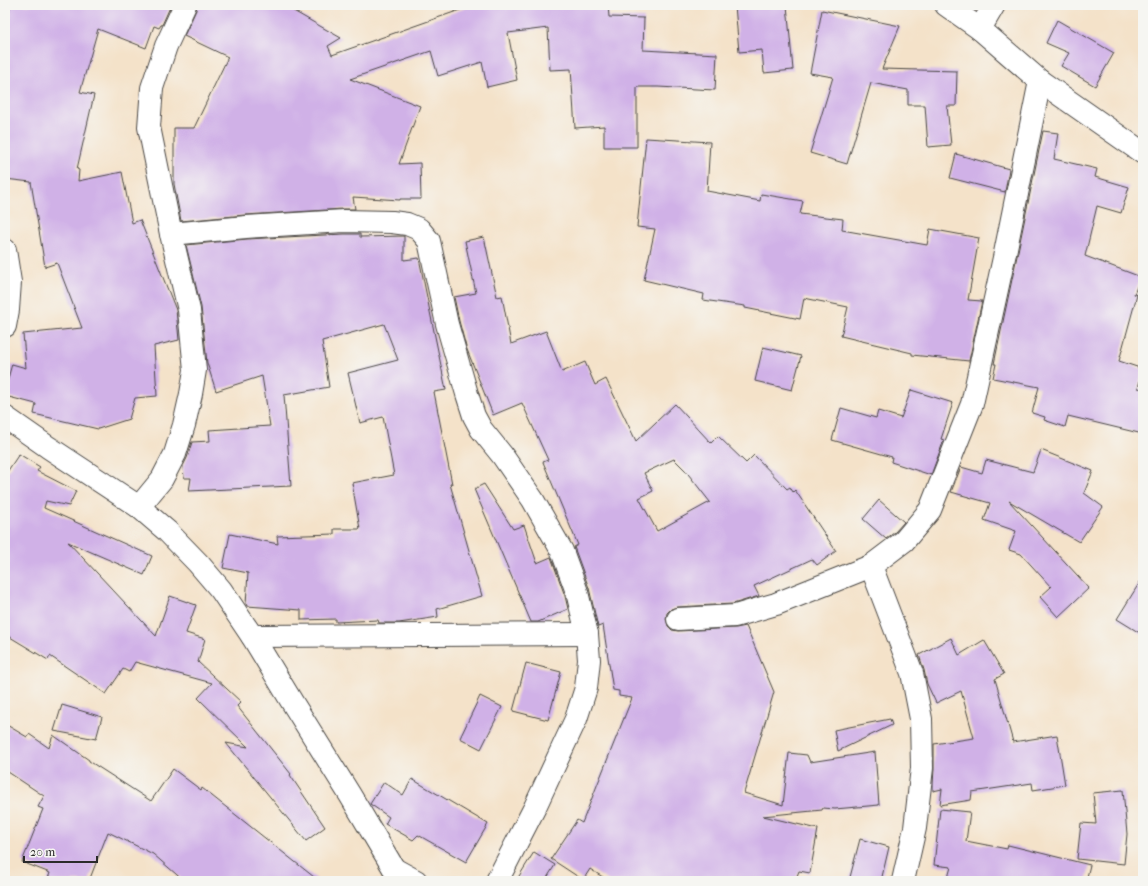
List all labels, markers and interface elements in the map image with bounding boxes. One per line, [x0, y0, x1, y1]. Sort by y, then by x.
scale bar [24, 838, 97, 864]
text: 20 m [30, 845, 55, 859]

